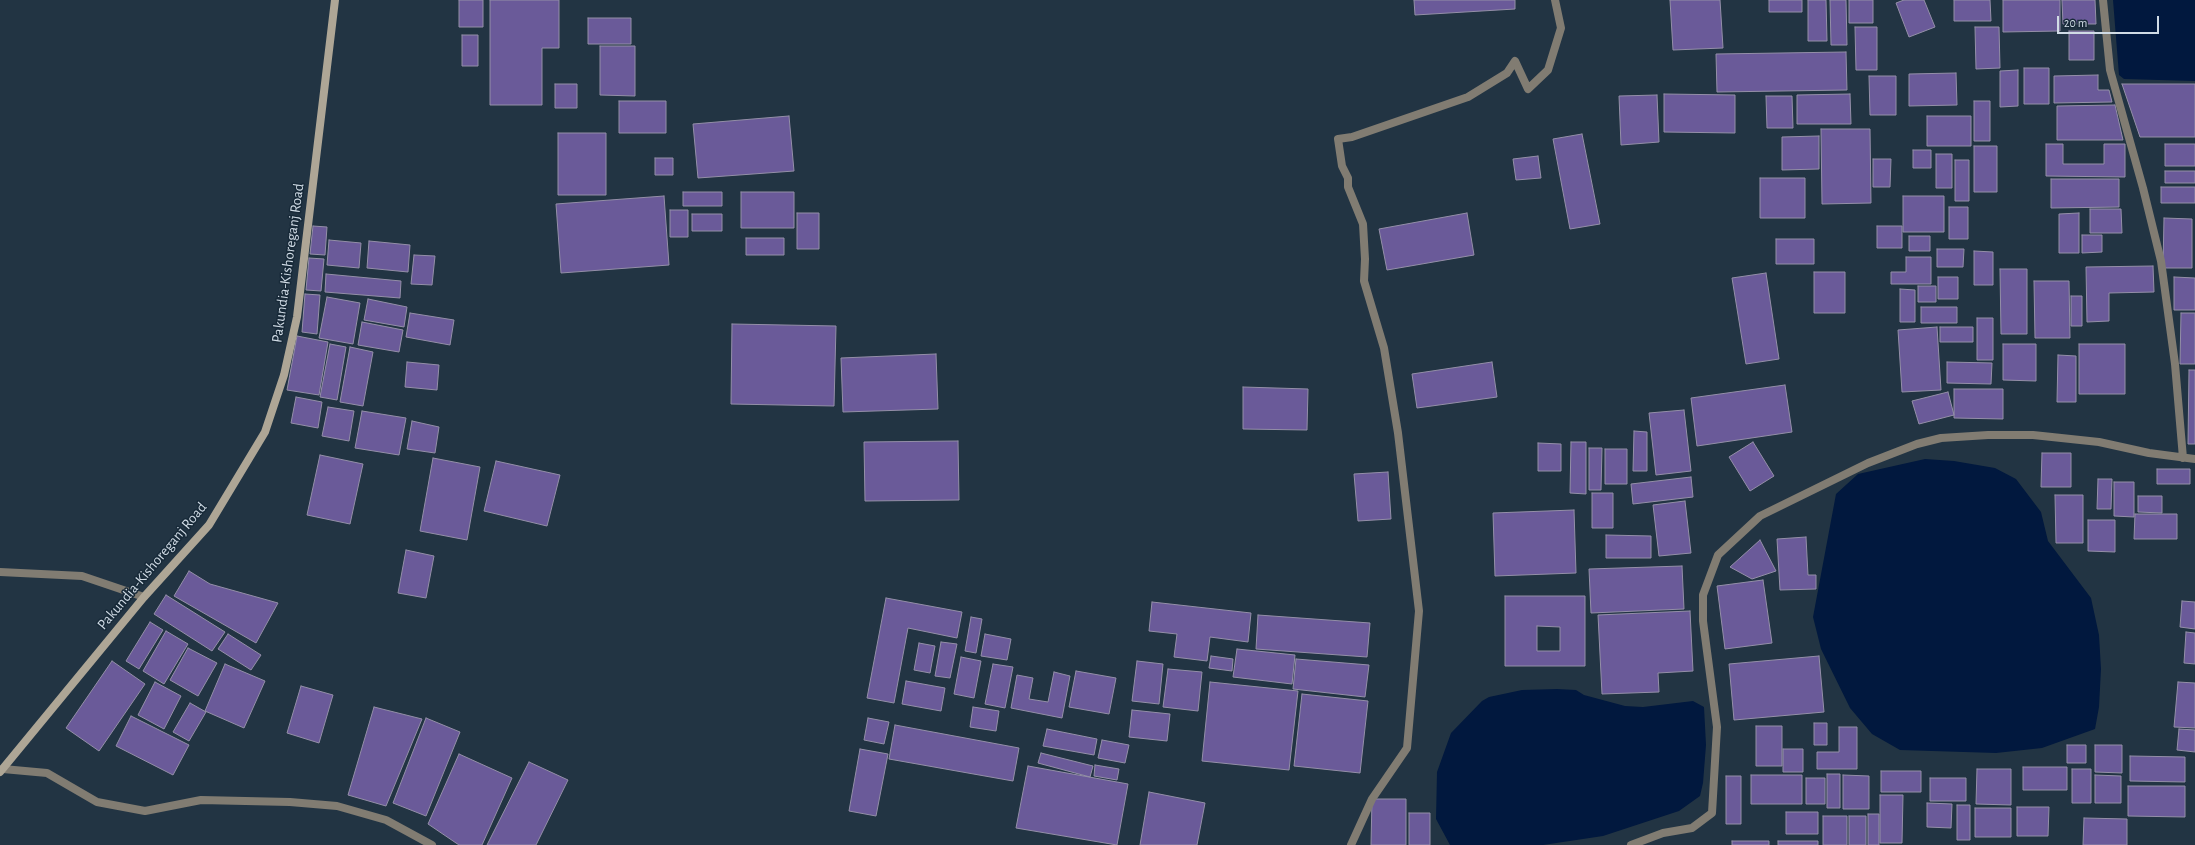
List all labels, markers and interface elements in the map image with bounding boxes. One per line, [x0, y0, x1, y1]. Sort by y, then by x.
scale bar [2059, 8, 2161, 34]
text: 20 m [2064, 17, 2087, 29]
street label: Pakundia-Kishoreganj Road [268, 182, 308, 344]
street label: Pakundia-Kishoreganj Road [93, 499, 211, 633]

